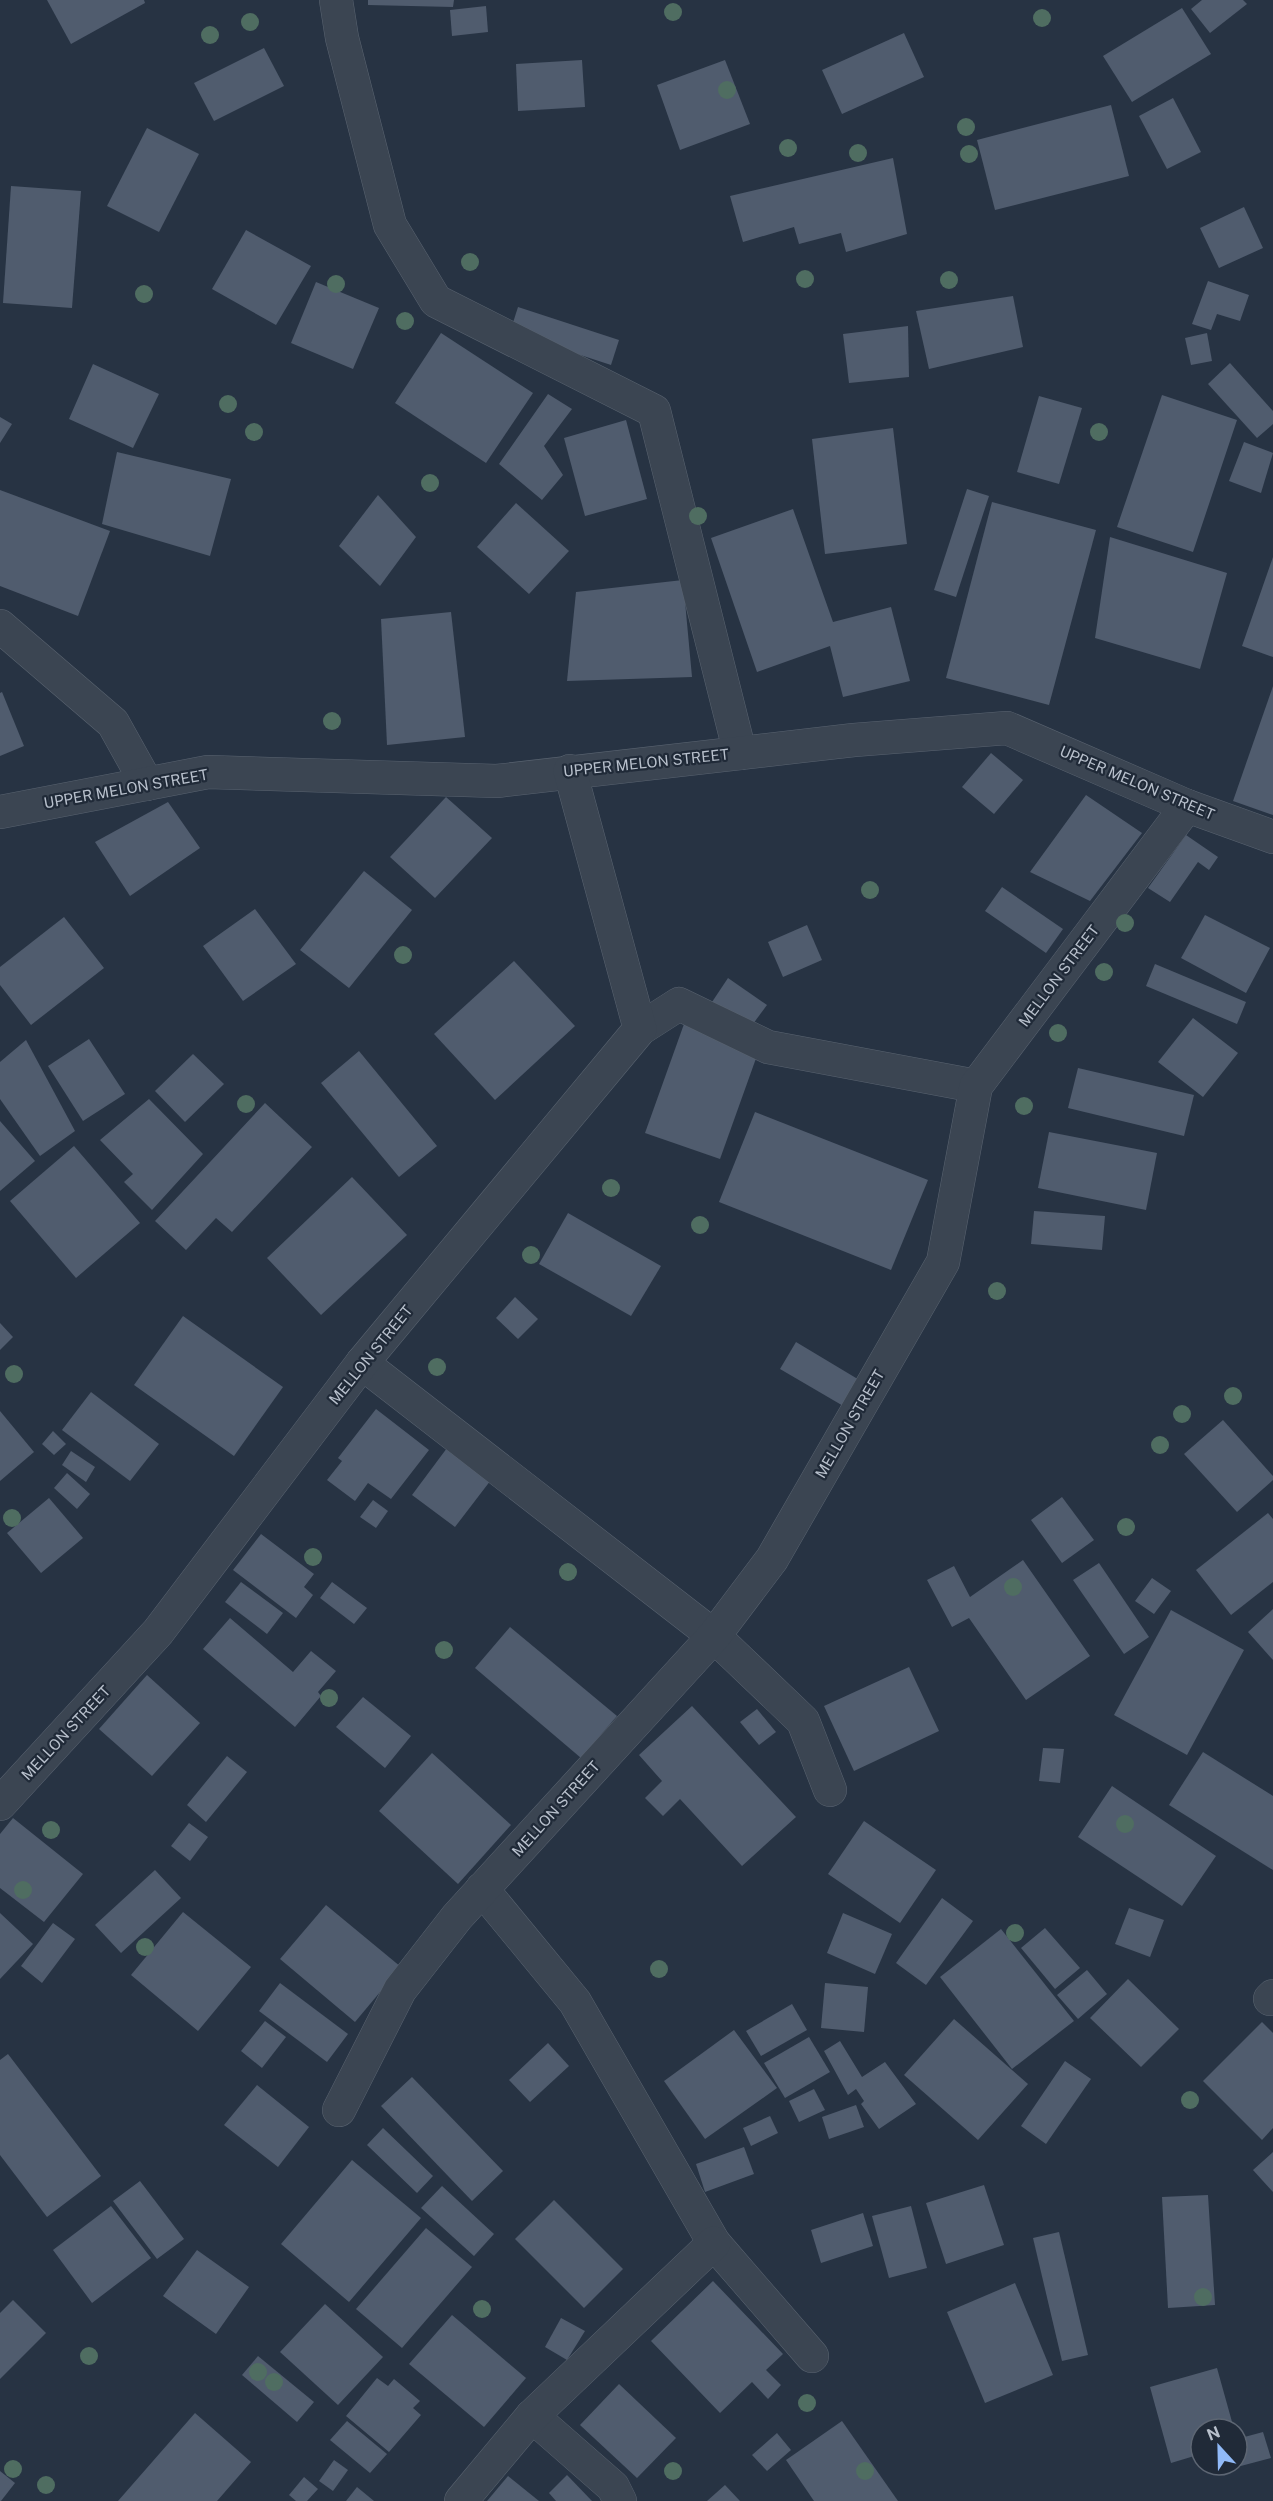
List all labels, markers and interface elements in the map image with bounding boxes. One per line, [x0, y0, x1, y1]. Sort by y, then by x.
street label: UPPER MELON STREET [1057, 742, 1217, 823]
street label: UPPER MELON STREET [562, 745, 730, 780]
street label: UPPER MELON STREET [42, 766, 209, 811]
street label: MELLON STREET [1015, 922, 1102, 1030]
street label: MELLON STREET [325, 1302, 416, 1408]
street label: MELLON STREET [812, 1366, 888, 1481]
street label: MELLON STREET [18, 1682, 114, 1783]
street label: MELLON STREET [508, 1757, 603, 1860]
north arrow [1189, 2417, 1249, 2477]
text: N [1204, 2422, 1223, 2445]

